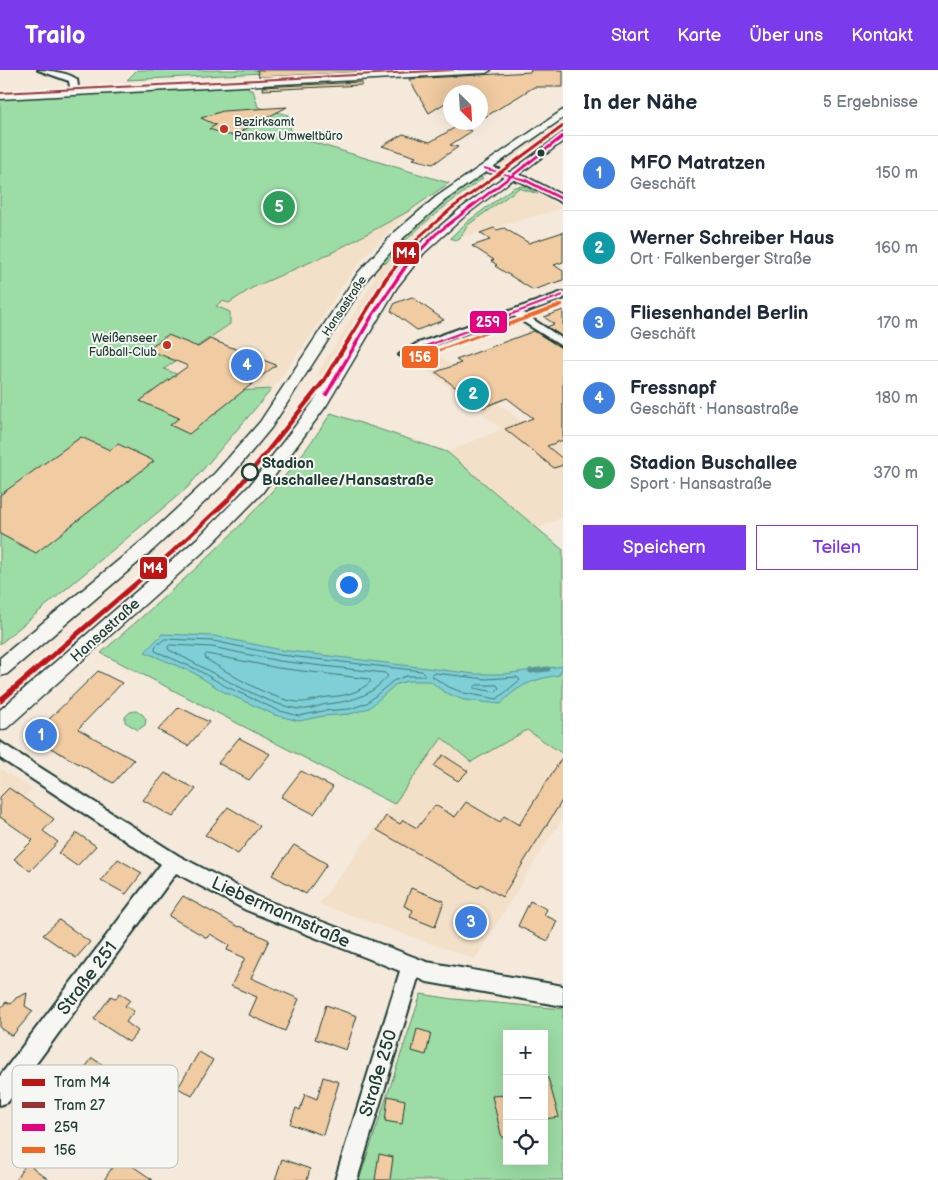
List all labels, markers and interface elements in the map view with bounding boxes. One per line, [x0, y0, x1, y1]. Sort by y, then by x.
text: Trailo [25, 21, 85, 50]
text: Start [611, 25, 649, 46]
text: Karte [677, 25, 721, 46]
text: Über uns [749, 25, 823, 46]
text: Kontakt [851, 25, 913, 46]
north arrow [443, 85, 488, 130]
text: In der Nähe [583, 90, 697, 115]
text: 5 Ergebnisse [823, 93, 918, 112]
place label: Bezirksamt Pankow Umweltbüro [234, 115, 343, 144]
marker: Bezirksamt Pankow Umweltbüro [218, 123, 230, 135]
unlabelled marker [536, 148, 546, 158]
text: MFO Matratzen [630, 152, 765, 175]
text: 1 [596, 164, 602, 183]
text: 150 m [876, 164, 918, 183]
text: Geschäft [630, 175, 696, 194]
pin: 5 [263, 188, 295, 226]
text: Werner Schreiber Haus [630, 227, 834, 250]
text: 2 [594, 239, 604, 258]
text: 160 m [875, 239, 918, 258]
line badge: M4 [392, 241, 420, 265]
text: M4 [396, 245, 417, 262]
text: Ort · Falkenberger Straße [630, 250, 811, 269]
street label: Hansastraße [319, 273, 370, 339]
text: Fliesenhandel Berlin [630, 302, 808, 325]
line badge: 259 [469, 310, 508, 334]
text: 259 [476, 314, 500, 331]
text: 3 [594, 314, 604, 333]
text: 170 m [877, 314, 918, 333]
text: Geschäft [630, 325, 696, 344]
place label: Weißenseer Fußball-Club [89, 331, 158, 360]
marker: Weißenseer Fußball-Club [161, 339, 173, 351]
line badge: 156 [401, 345, 439, 369]
pin: 4 [231, 346, 263, 384]
text: 156 [409, 349, 431, 366]
pin: 2 [457, 375, 489, 413]
text: Fressnapf [630, 377, 716, 400]
text: 4 [594, 389, 604, 408]
text: 180 m [876, 389, 918, 408]
text: Geschäft · Hansastraße [630, 400, 799, 419]
text: Stadion Buschallee [630, 452, 797, 475]
place label: Stadion Buschallee/Hansastraße [262, 454, 434, 490]
marker: Stadion Buschallee/Hansastraße [241, 463, 259, 481]
text: 5 [594, 464, 604, 483]
text: 370 m [873, 464, 918, 483]
text: Sport · Hansastraße [630, 475, 772, 494]
button: Speichern [583, 525, 746, 570]
button: Teilen [756, 525, 918, 570]
line badge: M4 [139, 556, 168, 580]
text: M4 [143, 560, 164, 577]
your location [336, 572, 362, 598]
street label: Hansastraße [67, 594, 144, 666]
pin: 1 [25, 716, 57, 754]
street label: Liebermannstraße [208, 872, 354, 953]
pin: 3 [455, 903, 487, 941]
street label: Straße 251 [53, 938, 122, 1019]
street label: Straße 250 [355, 1027, 402, 1119]
map controls [503, 1030, 548, 1165]
button: + [503, 1030, 548, 1075]
legend [12, 1065, 178, 1168]
text: Tram M4 [54, 1074, 111, 1091]
button: − [503, 1075, 548, 1120]
text: Tram 27 [54, 1097, 105, 1114]
text: 259 [54, 1119, 78, 1136]
button: locate [503, 1120, 548, 1165]
text: 156 [54, 1142, 76, 1159]

